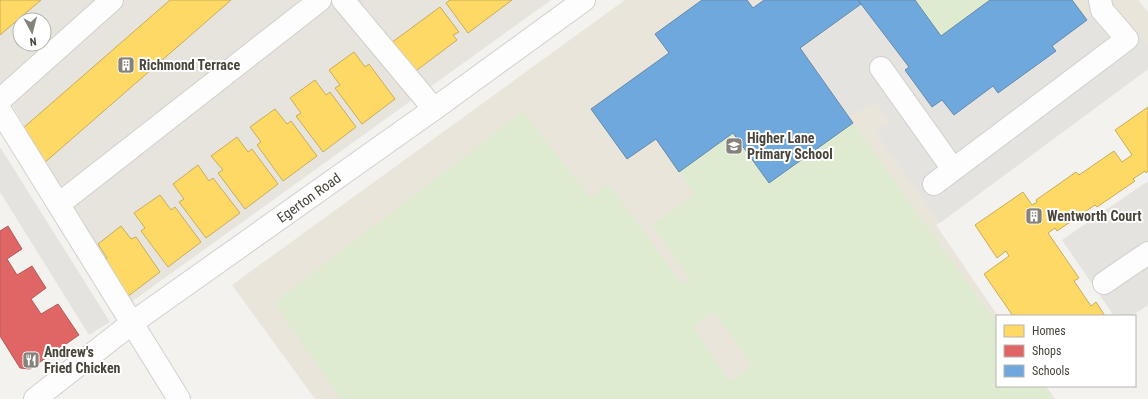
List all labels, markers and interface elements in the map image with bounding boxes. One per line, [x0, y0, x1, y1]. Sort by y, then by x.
north arrow [12, 12, 52, 52]
text: N [29, 35, 37, 48]
building icon: Richmond Terrace [116, 55, 136, 75]
place label: Richmond Terrace [139, 57, 240, 73]
place label: Higher Lane Primary School [747, 130, 833, 162]
school or university icon: Higher Lane Primary School [724, 136, 744, 156]
street label: Egerton Road [274, 170, 344, 226]
building icon: Wentworth Court [1024, 206, 1044, 226]
place label: Wentworth Court [1047, 208, 1141, 224]
legend [996, 315, 1136, 387]
text: Homes [1032, 324, 1066, 338]
place label: Andrew's Fried Chicken [44, 344, 121, 376]
text: Shops [1032, 344, 1061, 358]
restaurant icon: Andrew's Fried Chicken [21, 350, 41, 370]
text: Schools [1032, 364, 1070, 378]

